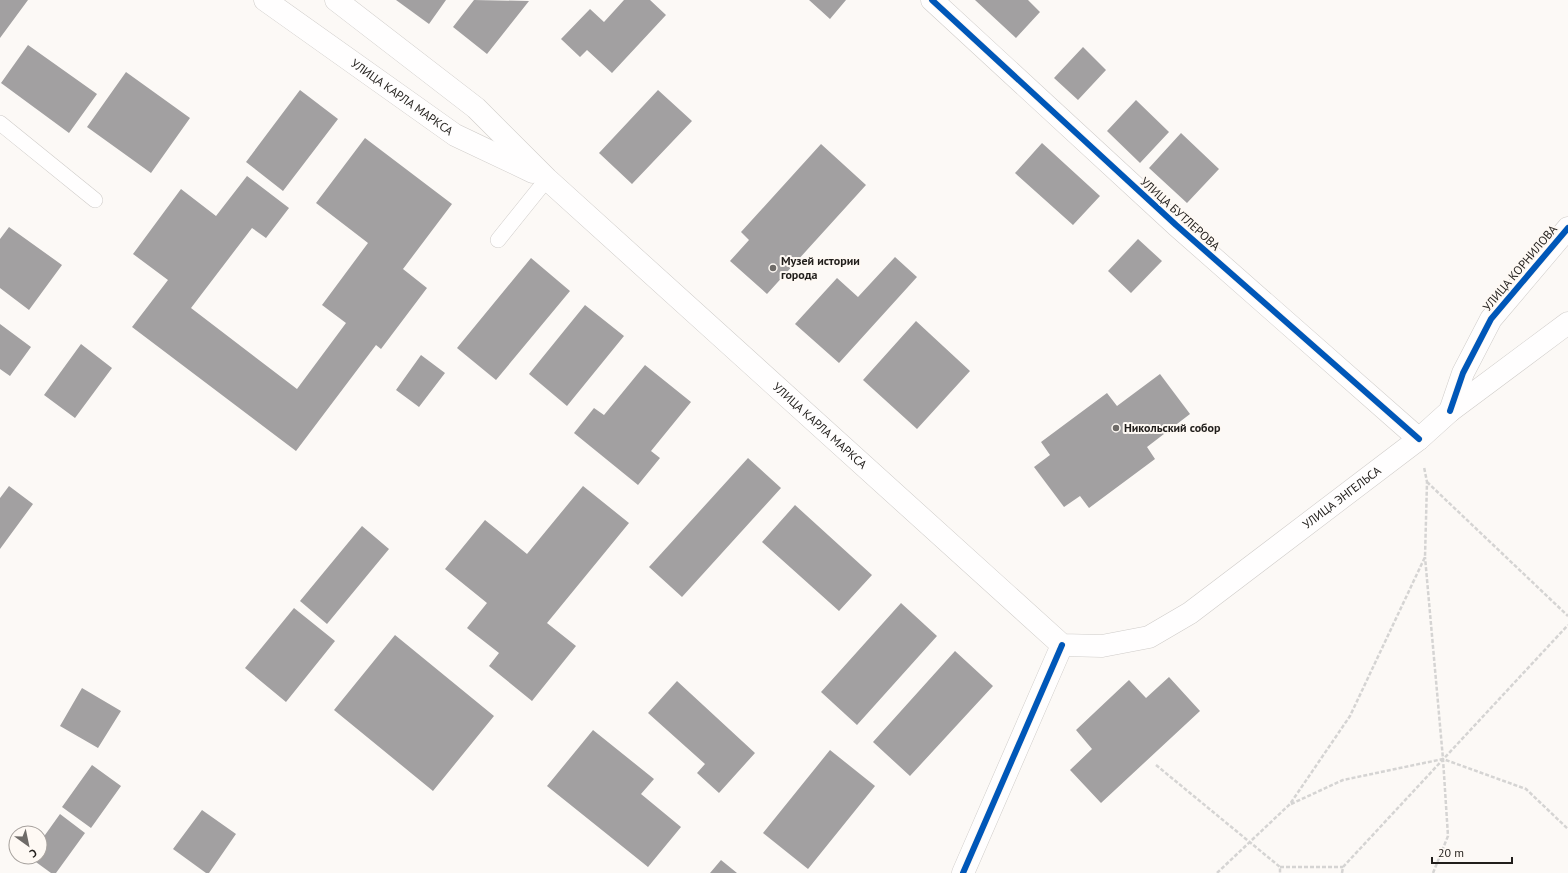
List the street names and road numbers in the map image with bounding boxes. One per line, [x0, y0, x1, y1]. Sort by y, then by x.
street label: УЛИЦА КАРЛА МАРКСА [348, 56, 456, 138]
street label: УЛИЦА БУТЛЕРОВА [1137, 174, 1223, 253]
street label: УЛИЦА КОРНИЛОВА [1479, 222, 1560, 314]
street label: УЛИЦА КАРЛА МАРКСА [770, 379, 870, 472]
street label: УЛИЦА ЭНГЕЛЬСА [1300, 463, 1384, 532]

